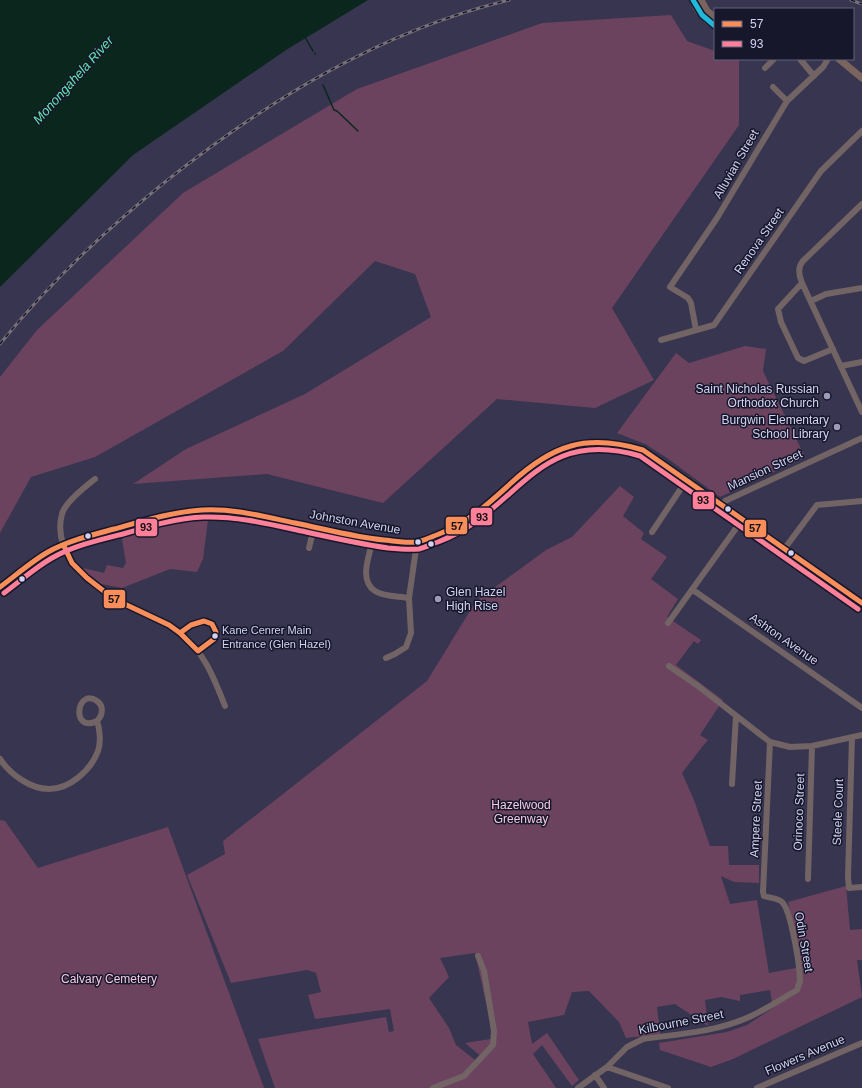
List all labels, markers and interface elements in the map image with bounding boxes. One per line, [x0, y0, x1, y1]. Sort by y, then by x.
legend [714, 8, 854, 60]
text: 57 [750, 17, 764, 31]
water label: Monongahela River [30, 33, 117, 127]
text: 93 [750, 37, 764, 51]
street label: Alluvian Street [711, 126, 762, 201]
street label: Renova Street [731, 205, 787, 276]
place label: Saint Nicholas Russian Orthodox Church [696, 382, 819, 410]
marker: Saint Nicholas Russian Orthodox Church [822, 391, 832, 401]
place label: Burgwin Elementary School Library [722, 413, 829, 441]
marker: Burgwin Elementary School Library [832, 422, 842, 432]
street label: Mansion Street [725, 446, 805, 493]
line badge: 93 [692, 491, 715, 510]
text: 93 [697, 494, 709, 506]
unlabelled marker [723, 504, 733, 514]
street label: Johnston Avenue [309, 507, 402, 537]
line badge: 93 [470, 507, 493, 526]
text: 93 [476, 511, 488, 523]
line badge: 57 [445, 516, 468, 535]
line badge: 93 [135, 518, 158, 537]
line badge: 57 [744, 519, 767, 538]
text: 57 [451, 520, 463, 532]
text: 93 [140, 521, 152, 533]
text: 57 [749, 522, 761, 534]
unlabelled marker [83, 531, 93, 541]
unlabelled marker [413, 537, 423, 547]
unlabelled marker [426, 539, 436, 549]
unlabelled marker [786, 548, 796, 558]
unlabelled marker [17, 574, 27, 584]
place label: Glen Hazel High Rise [446, 585, 505, 613]
line badge: 57 [103, 589, 126, 609]
text: 57 [108, 593, 120, 605]
marker: Glen Hazel High Rise [433, 594, 443, 604]
street label: Ashton Avenue [747, 610, 821, 668]
place label: Kane Cenrer Main Entrance (Glen Hazel) [222, 624, 331, 650]
marker: Kane Cenrer Main Entrance (Glen Hazel) [210, 631, 220, 641]
street label: Orinoco Street [791, 772, 807, 851]
street label: Steele Court [830, 778, 846, 846]
street label: Ampere Street [747, 779, 765, 858]
park label: Hazelwood Greenway [491, 798, 551, 826]
street label: Odin Street [792, 911, 816, 974]
park label: Calvary Cemetery [61, 972, 157, 986]
street label: Kilbourne Street [637, 1007, 725, 1037]
street label: Flowers Avenue [763, 1032, 847, 1078]

